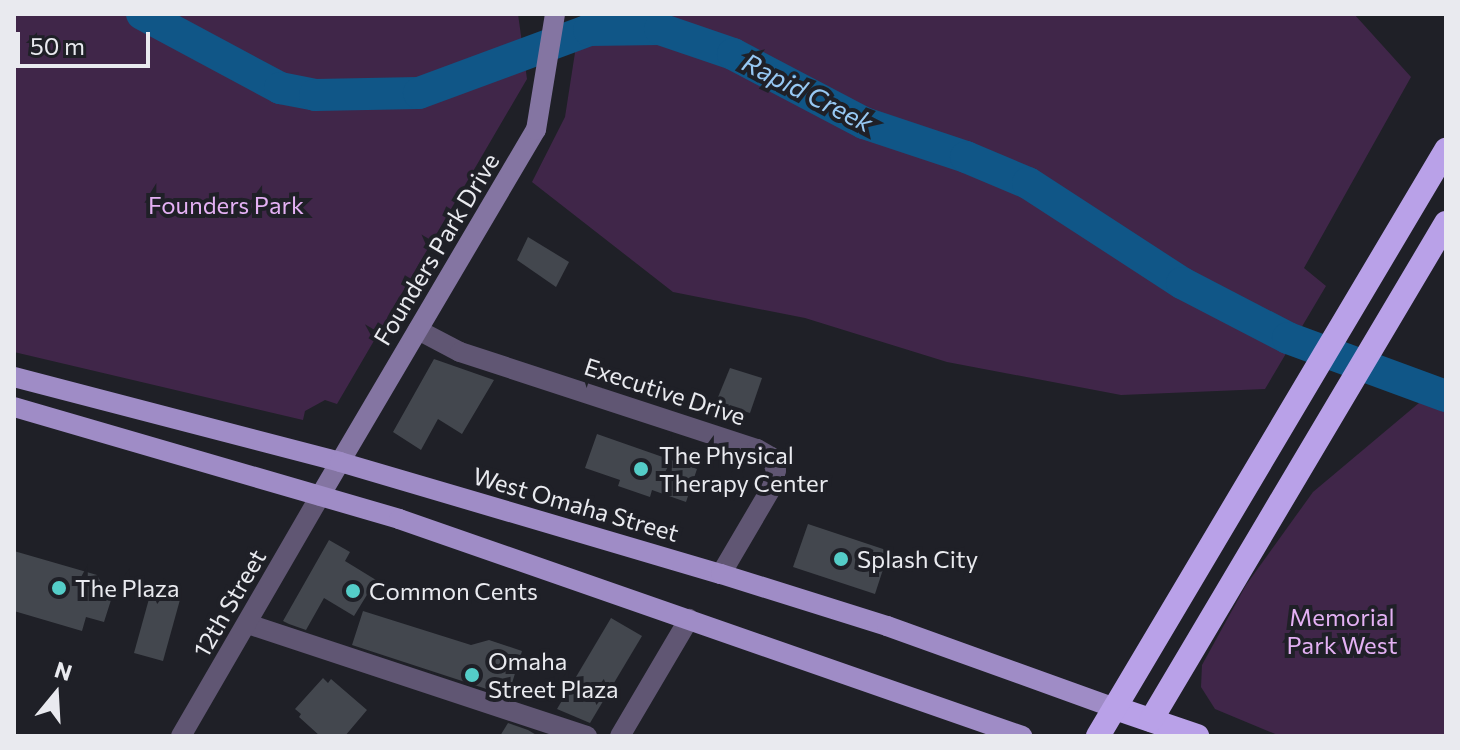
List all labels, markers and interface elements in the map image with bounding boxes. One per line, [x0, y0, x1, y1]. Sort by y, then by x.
scale bar [20, 16, 154, 66]
text: 50 m [30, 31, 85, 60]
water label: Rapid Creek [738, 46, 878, 138]
street label: Founders Park Drive [367, 148, 505, 350]
park label: Founders Park [148, 191, 304, 219]
street label: Executive Drive [581, 351, 749, 431]
place label: The Physical Therapy Center [659, 441, 828, 497]
marker: The Physical Therapy Center [630, 458, 652, 480]
street label: West Omaha Street [470, 461, 682, 547]
street label: 12th Street [187, 544, 271, 662]
place label: Splash City [857, 545, 978, 573]
marker: Splash City [832, 550, 850, 568]
place label: The Plaza [75, 574, 180, 602]
place label: Common Cents [369, 577, 538, 605]
marker: The Plaza [50, 579, 68, 597]
marker: Common Cents [344, 582, 362, 600]
park label: Memorial Park West [1287, 603, 1397, 659]
place label: Omaha Street Plaza [488, 647, 619, 703]
north arrow [16, 654, 96, 734]
text: N [52, 655, 76, 686]
marker: Omaha Street Plaza [463, 666, 481, 684]

